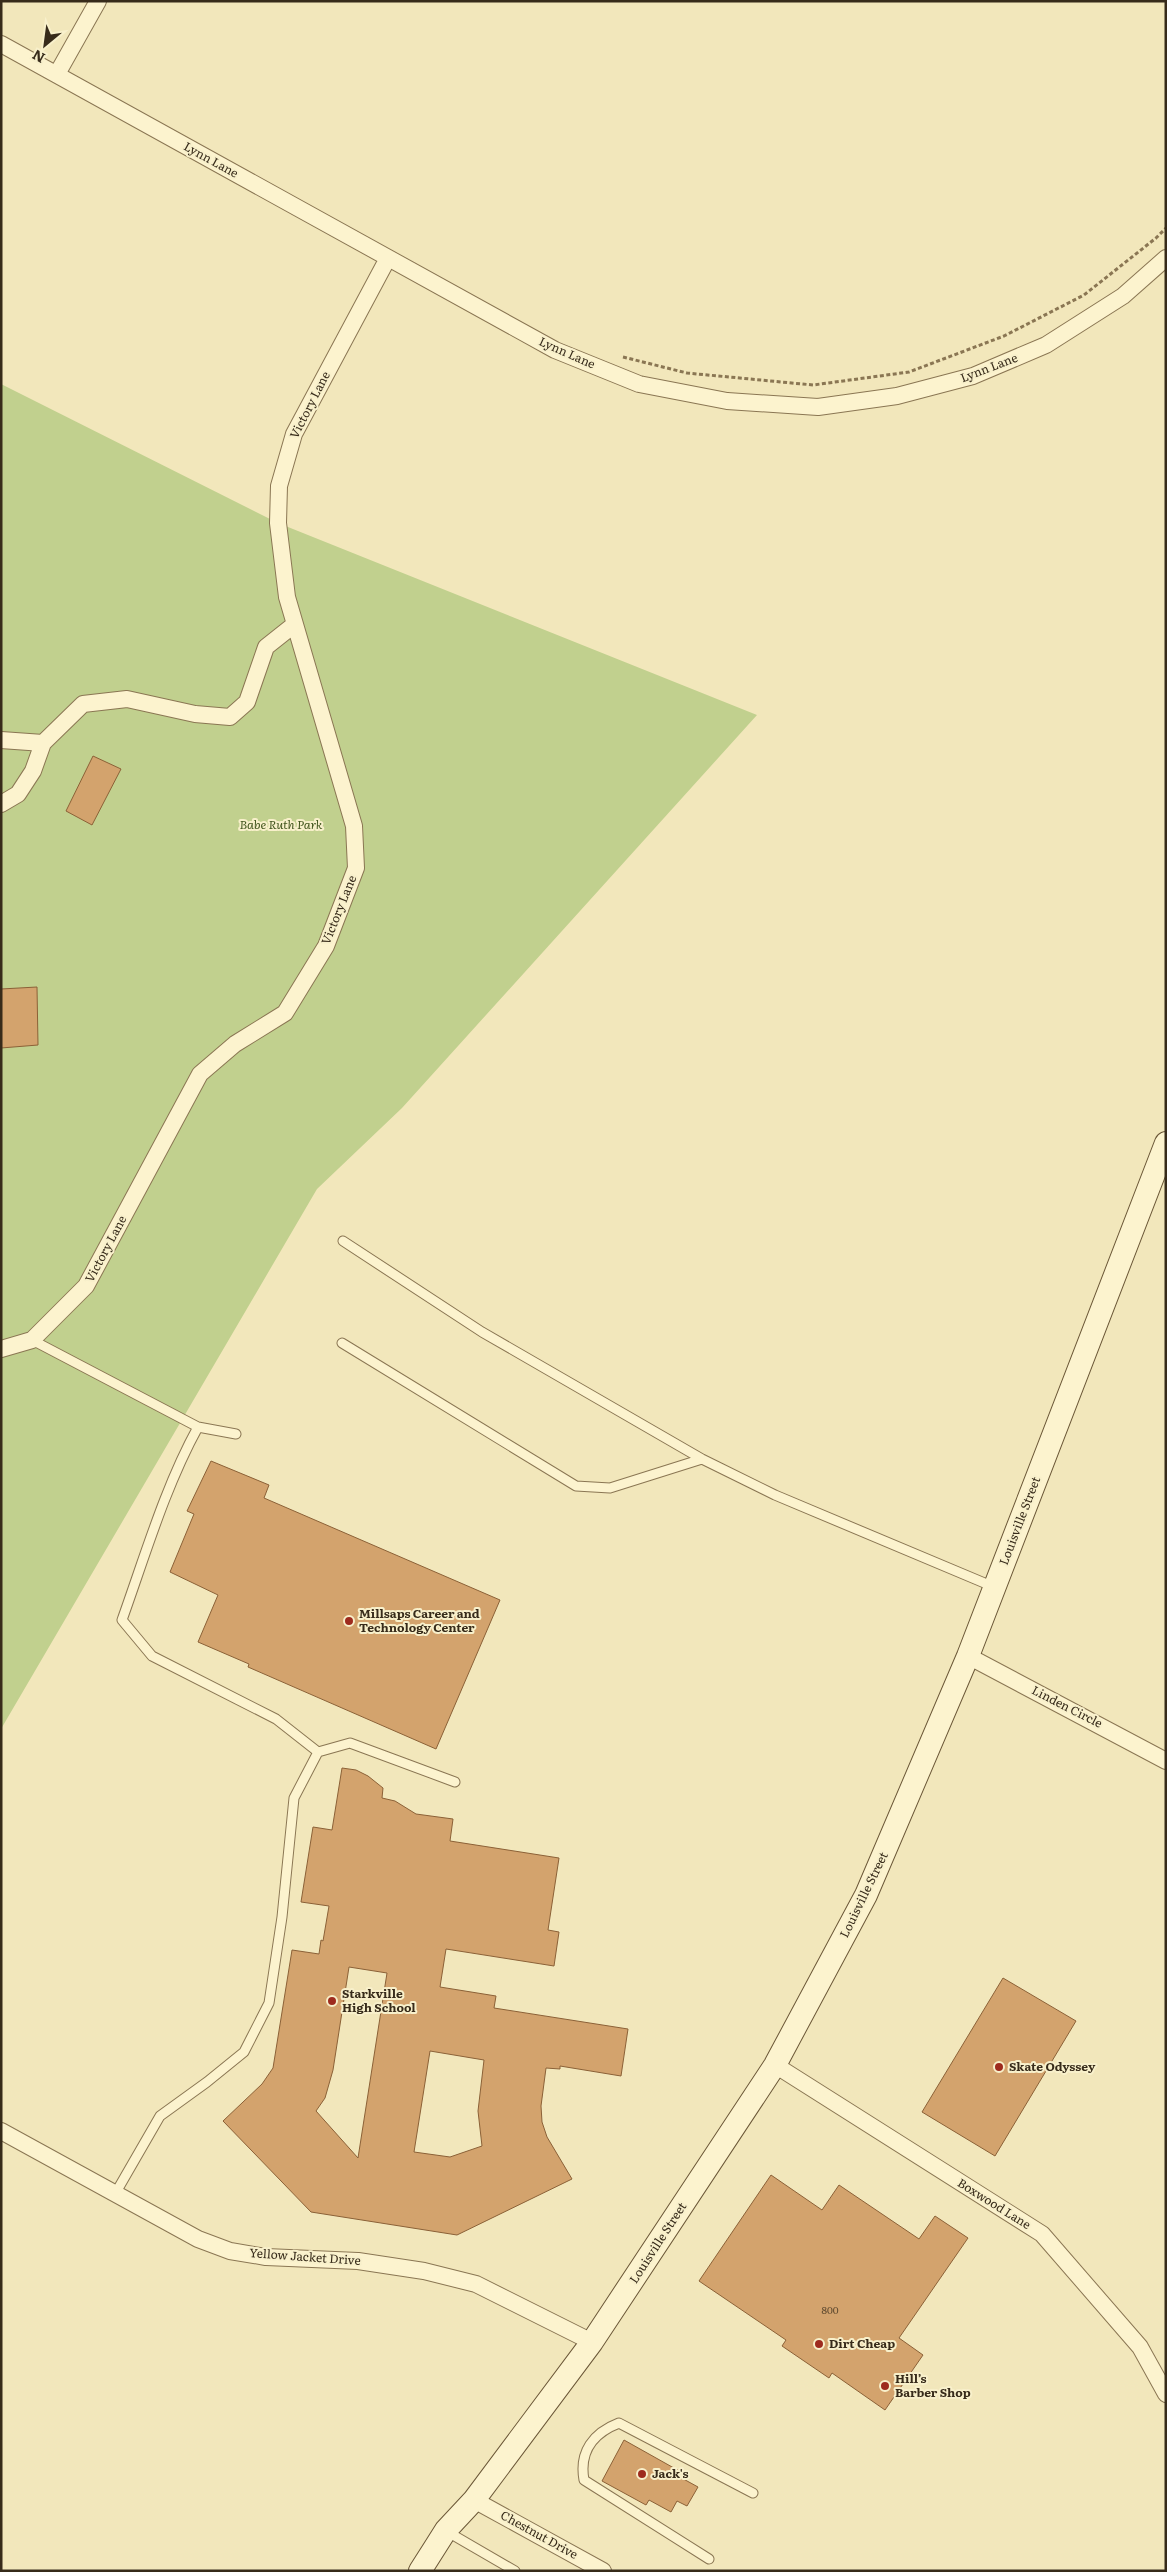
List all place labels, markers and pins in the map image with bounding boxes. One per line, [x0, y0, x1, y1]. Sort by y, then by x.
place label: Millsaps Career and Technology Center [359, 1604, 480, 1636]
marker: Millsaps Career and Technology Center [343, 1615, 355, 1627]
place label: Starkville High School [342, 1984, 416, 2016]
marker: Starkville High School [326, 1995, 338, 2007]
place label: Skate Odyssey [1009, 2057, 1096, 2075]
marker: Skate Odyssey [993, 2061, 1005, 2073]
place label: Dirt Cheap [829, 2334, 895, 2352]
marker: Dirt Cheap [813, 2338, 825, 2350]
place label: Hill’s Barber Shop [895, 2369, 971, 2401]
marker: Hill’s Barber Shop [879, 2380, 891, 2392]
place label: Jack's [652, 2464, 688, 2482]
marker: Jack's [636, 2468, 648, 2480]

